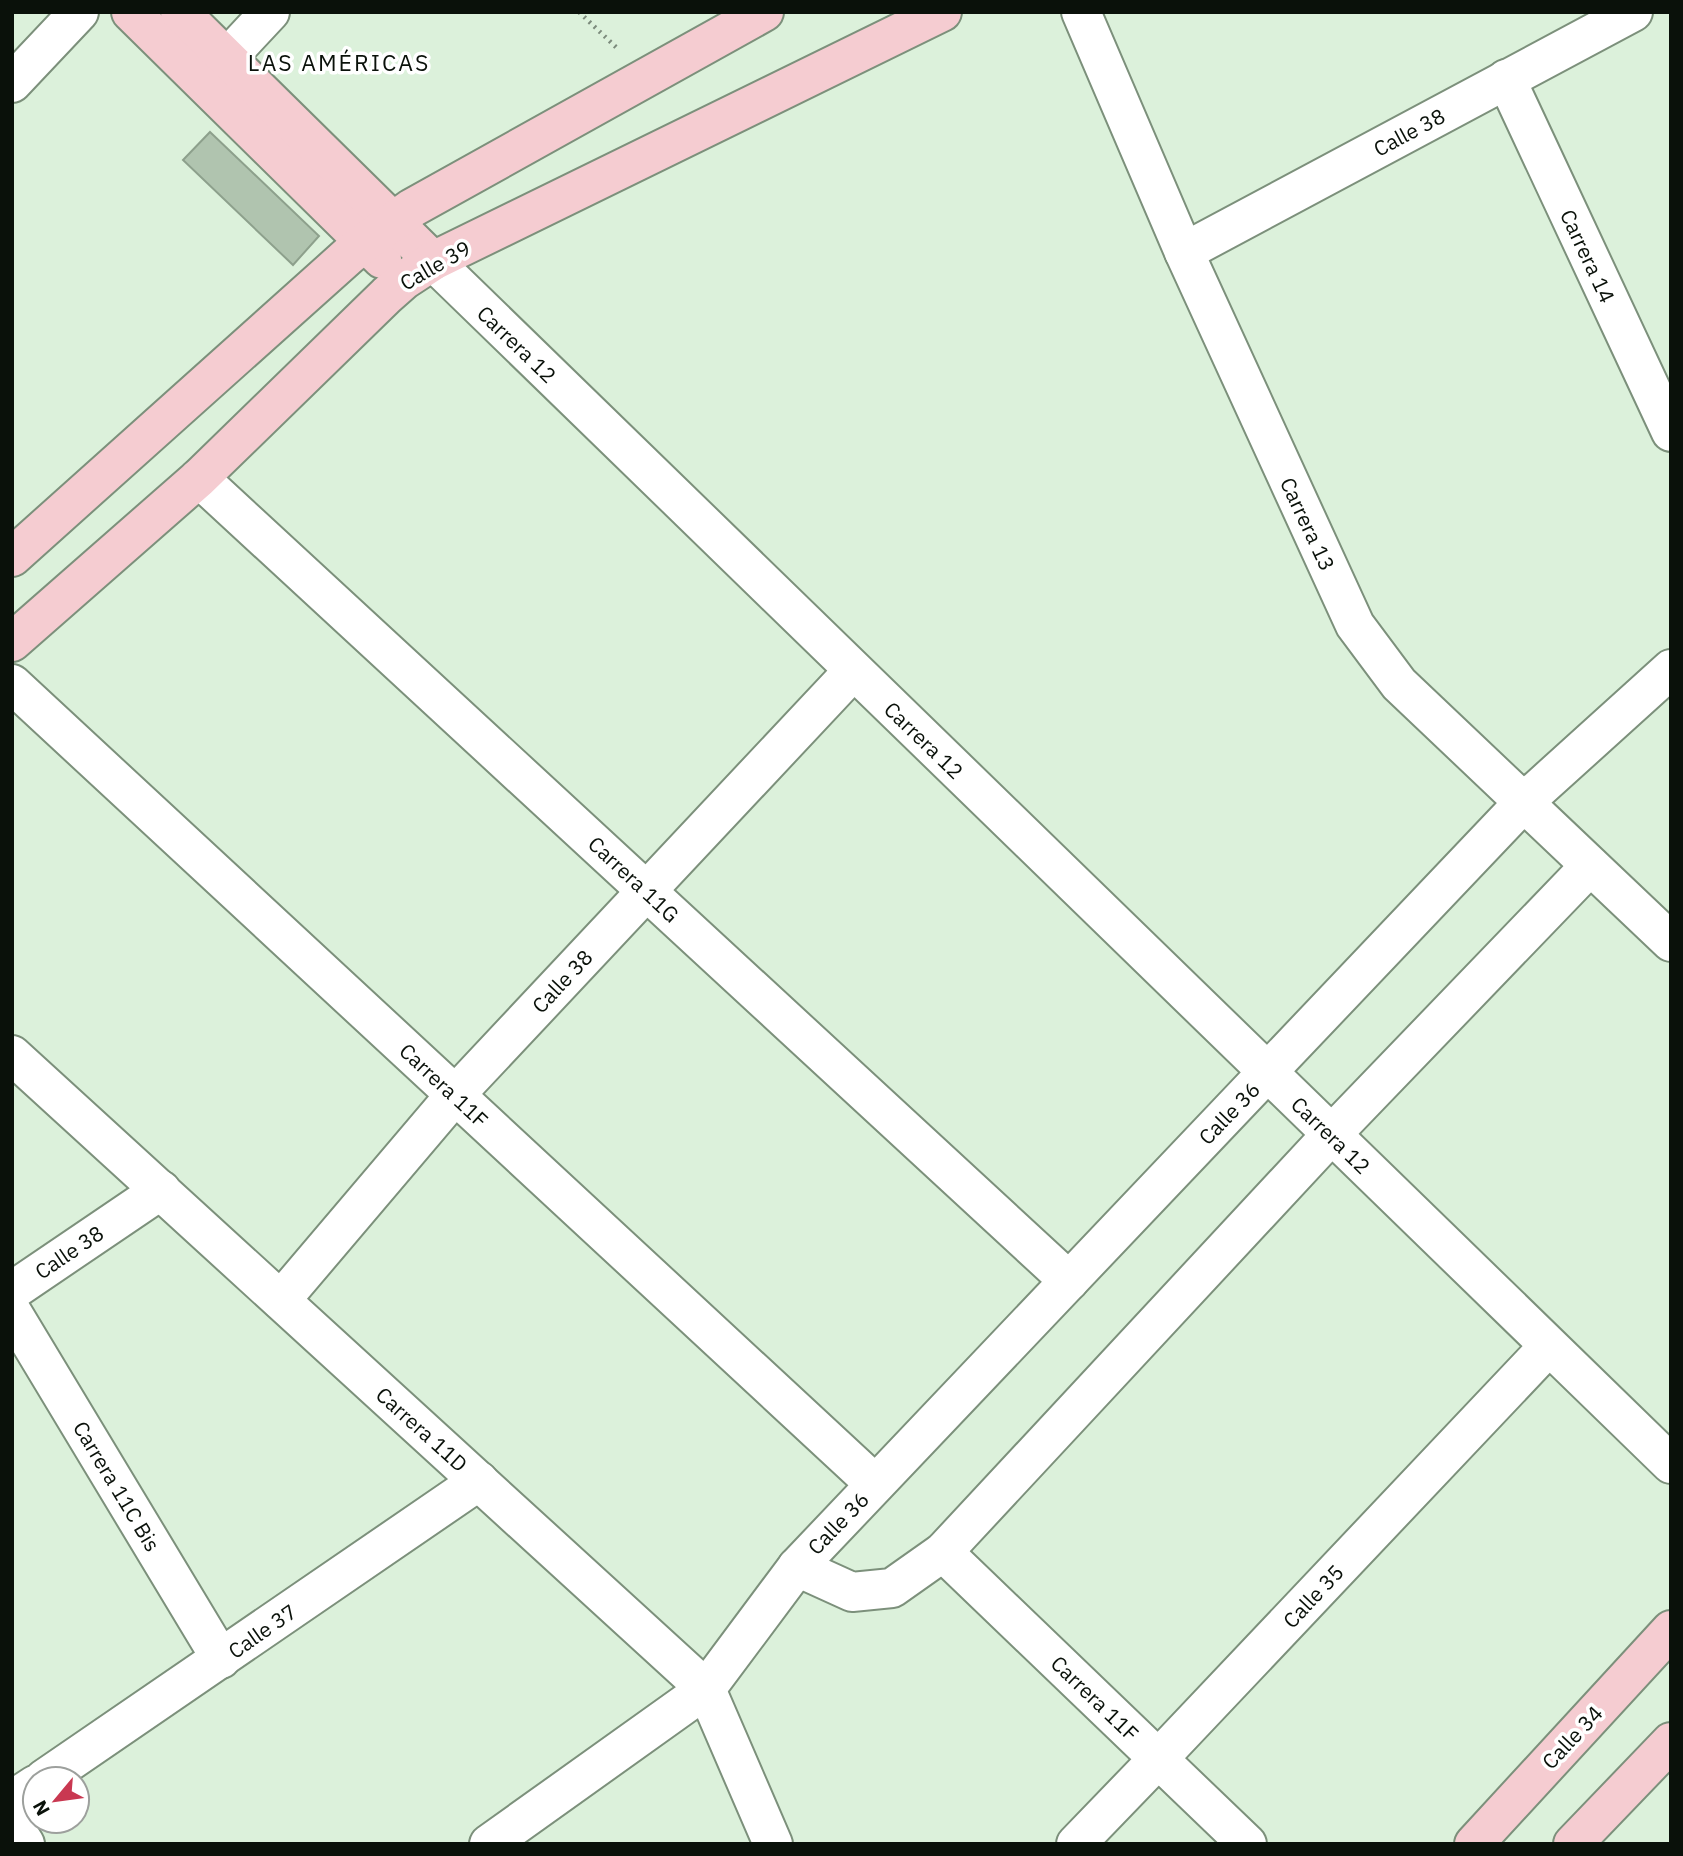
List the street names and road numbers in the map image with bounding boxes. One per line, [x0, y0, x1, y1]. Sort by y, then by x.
street label: Calle 38 [1368, 102, 1450, 162]
street label: Carrera 14 [1554, 205, 1622, 307]
street label: Calle 39 [395, 234, 475, 296]
street label: Carrera 12 [471, 299, 563, 389]
street label: Carrera 13 [1274, 473, 1342, 575]
street label: Carrera 12 [878, 695, 970, 785]
street label: Carrera 11G [583, 830, 685, 928]
street label: Calle 38 [525, 943, 599, 1019]
street label: Carrera 11F [394, 1037, 494, 1133]
street label: Calle 36 [1192, 1075, 1266, 1151]
street label: Carrera 12 [1285, 1090, 1377, 1180]
street label: Calle 38 [29, 1219, 109, 1285]
street label: Carrera 11D [370, 1380, 474, 1478]
street label: Carrera 11C Bis [67, 1416, 167, 1556]
street label: Calle 36 [801, 1485, 875, 1561]
street label: Calle 35 [1276, 1558, 1350, 1634]
street label: Calle 37 [222, 1597, 302, 1665]
street label: Carrera 11F [1045, 1649, 1145, 1747]
street label: Calle 34 [1535, 1699, 1609, 1775]

